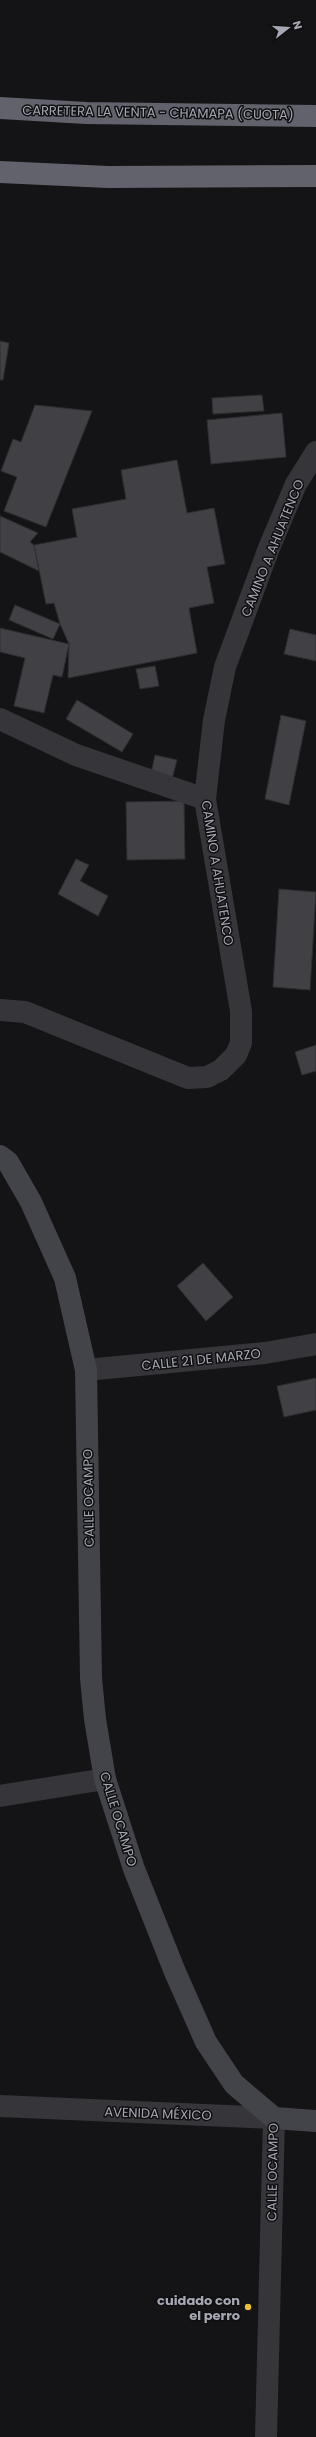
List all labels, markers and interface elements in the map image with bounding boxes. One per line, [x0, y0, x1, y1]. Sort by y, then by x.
north arrow [268, 8, 308, 48]
text: N [289, 19, 306, 31]
street label: CARRETERA LA VENTA - CHAMAPA (CUOTA) [22, 101, 294, 124]
street label: CAMINO A AHUATENCO [236, 477, 309, 620]
street label: CAMINO A AHUATENCO [197, 799, 238, 947]
street label: CALLE 21 DE MARZO [141, 1344, 262, 1375]
street label: CALLE OCAMPO [78, 1449, 99, 1547]
street label: CALLE OCAMPO [95, 1769, 142, 1869]
street label: AVENIDA MÉXICO [104, 2102, 212, 2125]
street label: CALLE OCAMPO [262, 2123, 283, 2221]
place label: cuidado con el perro [157, 2291, 240, 2325]
marker: cuidado con el perro [243, 2302, 253, 2312]

